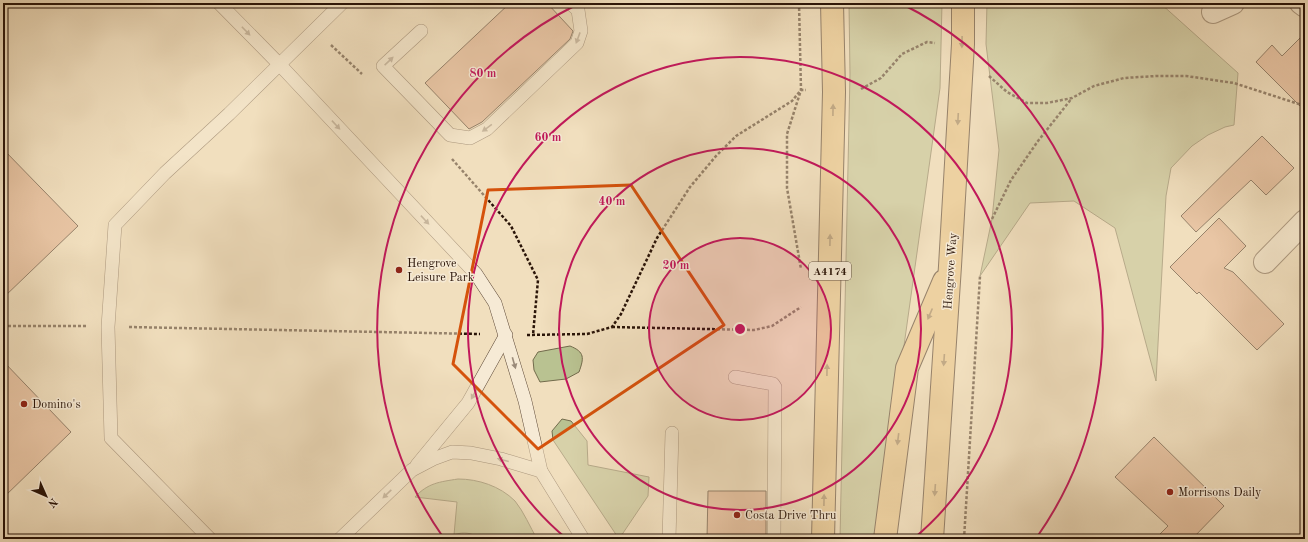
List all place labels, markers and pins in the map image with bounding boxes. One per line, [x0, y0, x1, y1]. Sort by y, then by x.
place label: Hengrove Leisure Park [407, 258, 474, 284]
marker: Hengrove Leisure Park [394, 265, 404, 275]
centre of rings [733, 322, 747, 336]
marker: Domino's [19, 399, 29, 409]
place label: Domino's [32, 399, 81, 411]
marker: Morrisons Daily [1165, 487, 1175, 497]
place label: Morrisons Daily [1178, 487, 1262, 499]
marker: Costa Drive Thru [732, 510, 742, 520]
place label: Costa Drive Thru [745, 510, 837, 522]

